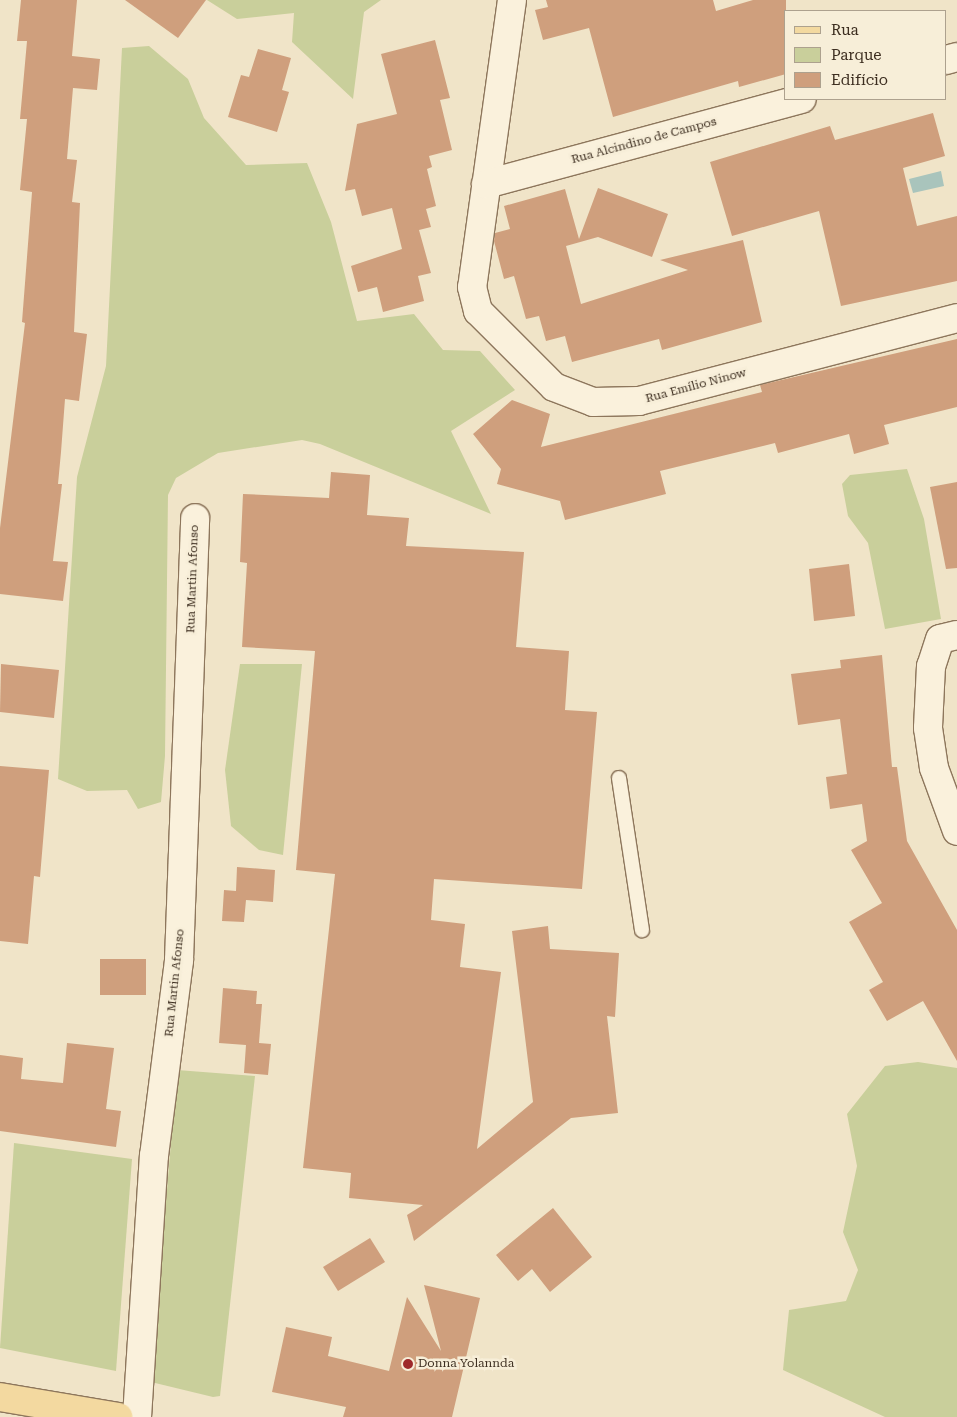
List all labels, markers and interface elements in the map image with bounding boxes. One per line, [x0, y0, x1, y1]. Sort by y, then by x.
legend [784, 10, 947, 100]
text: Rua [831, 21, 859, 39]
text: Parque [831, 46, 882, 64]
text: Edifício [831, 71, 888, 89]
street label: Rua Alcindino de Campos [570, 115, 718, 167]
street label: Rua Emílio Ninow [644, 366, 748, 406]
street label: Rua Martin Afonso [184, 525, 202, 633]
street label: Rua Martin Afonso [162, 928, 188, 1038]
place label: Donna Yolannda [418, 1357, 514, 1371]
marker: Donna Yolannda [402, 1358, 414, 1370]

